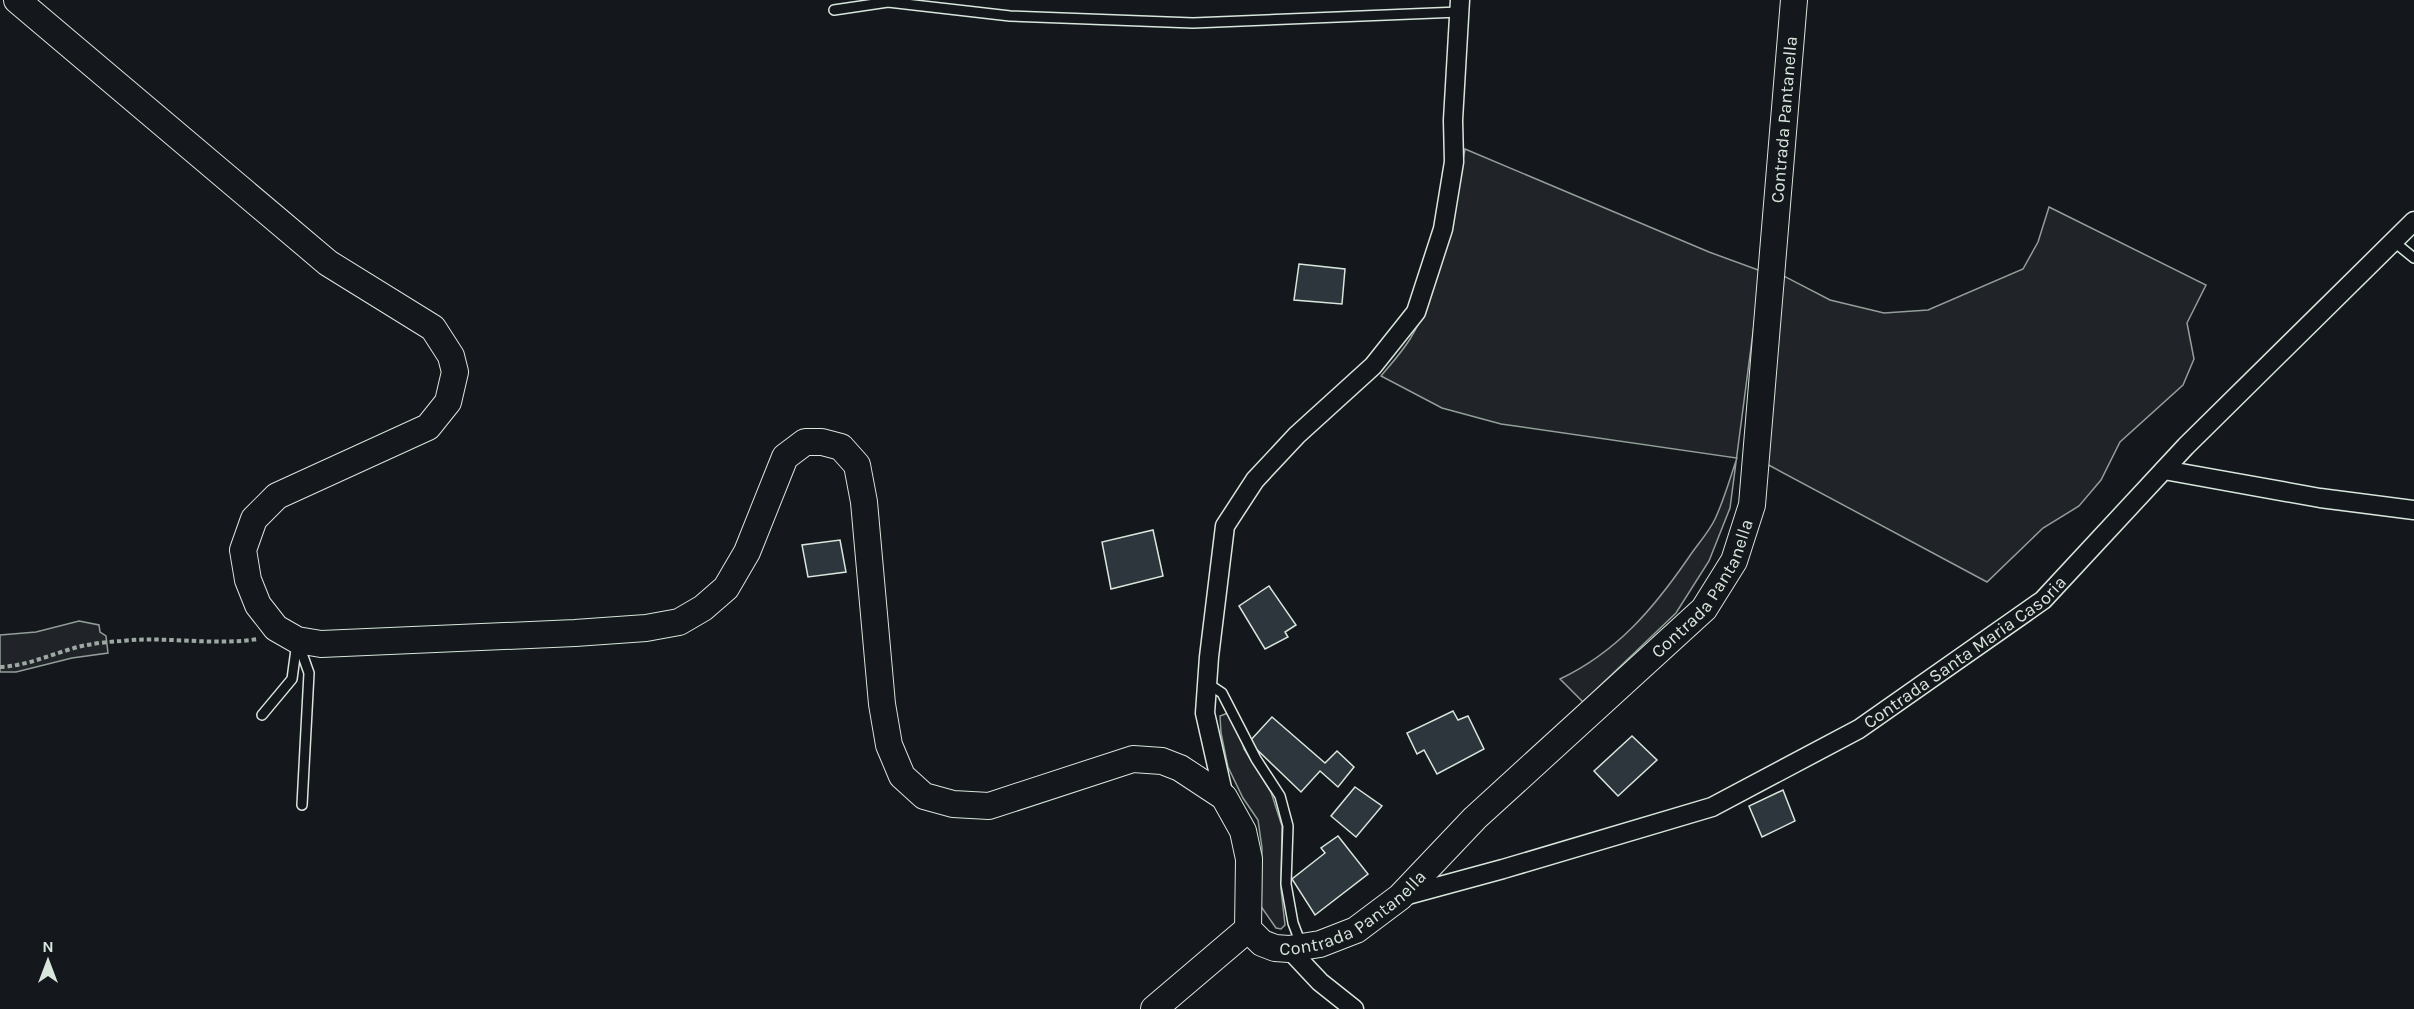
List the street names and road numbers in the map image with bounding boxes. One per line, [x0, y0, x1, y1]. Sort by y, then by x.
street label: Contrada Pantanella [1766, 35, 1802, 204]
street label: Contrada Pantanella [1647, 516, 1758, 663]
street label: Contrada Santa Maria Casoria [1859, 571, 2071, 733]
street label: Contrada Pantanella [1279, 866, 1431, 960]

